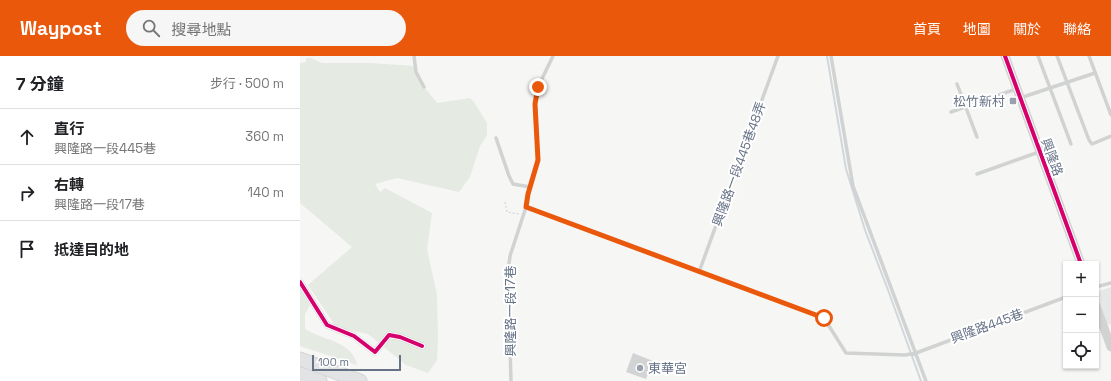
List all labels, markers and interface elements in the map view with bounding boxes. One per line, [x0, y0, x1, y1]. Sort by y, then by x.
search box [126, 10, 406, 46]
text: Waypost [20, 16, 102, 41]
icon: search [140, 17, 162, 39]
text: 搜尋地點 [172, 20, 232, 39]
text: 首頁 [913, 20, 941, 38]
text: 地圖 [963, 20, 991, 38]
text: 關於 [1013, 20, 1041, 38]
text: 聯絡 [1063, 20, 1091, 38]
text: 7 分鐘 [16, 73, 64, 95]
text: 步行 · 500 m [210, 75, 284, 92]
route end [529, 78, 547, 96]
place label: 松竹新村 [953, 93, 1005, 110]
marker: 松竹新村 [1008, 96, 1018, 106]
street label: 興隆路一段445巷48弄 [709, 99, 769, 229]
text: 直行 [54, 119, 84, 138]
icon: ahead [16, 126, 38, 148]
text: 360 m [245, 128, 284, 145]
street label: 興隆路 [1037, 136, 1067, 178]
text: 興隆路一段445巷 [54, 140, 156, 157]
text: 右轉 [54, 175, 84, 194]
icon: right [16, 182, 38, 204]
text: 140 m [248, 184, 284, 201]
text: 興隆路一段17巷 [54, 196, 145, 213]
icon: arrive [16, 238, 38, 260]
text: 抵達目的地 [54, 240, 129, 259]
map controls [1063, 261, 1099, 369]
button: + [1063, 261, 1099, 297]
street label: 興隆路一段17巷 [502, 266, 519, 356]
button: − [1063, 297, 1099, 333]
street label: 興隆路445巷 [948, 305, 1026, 347]
route start [815, 309, 833, 327]
button: locate [1063, 333, 1099, 369]
scale bar [312, 353, 401, 372]
text: 100 m [318, 355, 349, 369]
place label: 東華宮 [648, 360, 687, 377]
marker: 東華宮 [635, 363, 645, 373]

